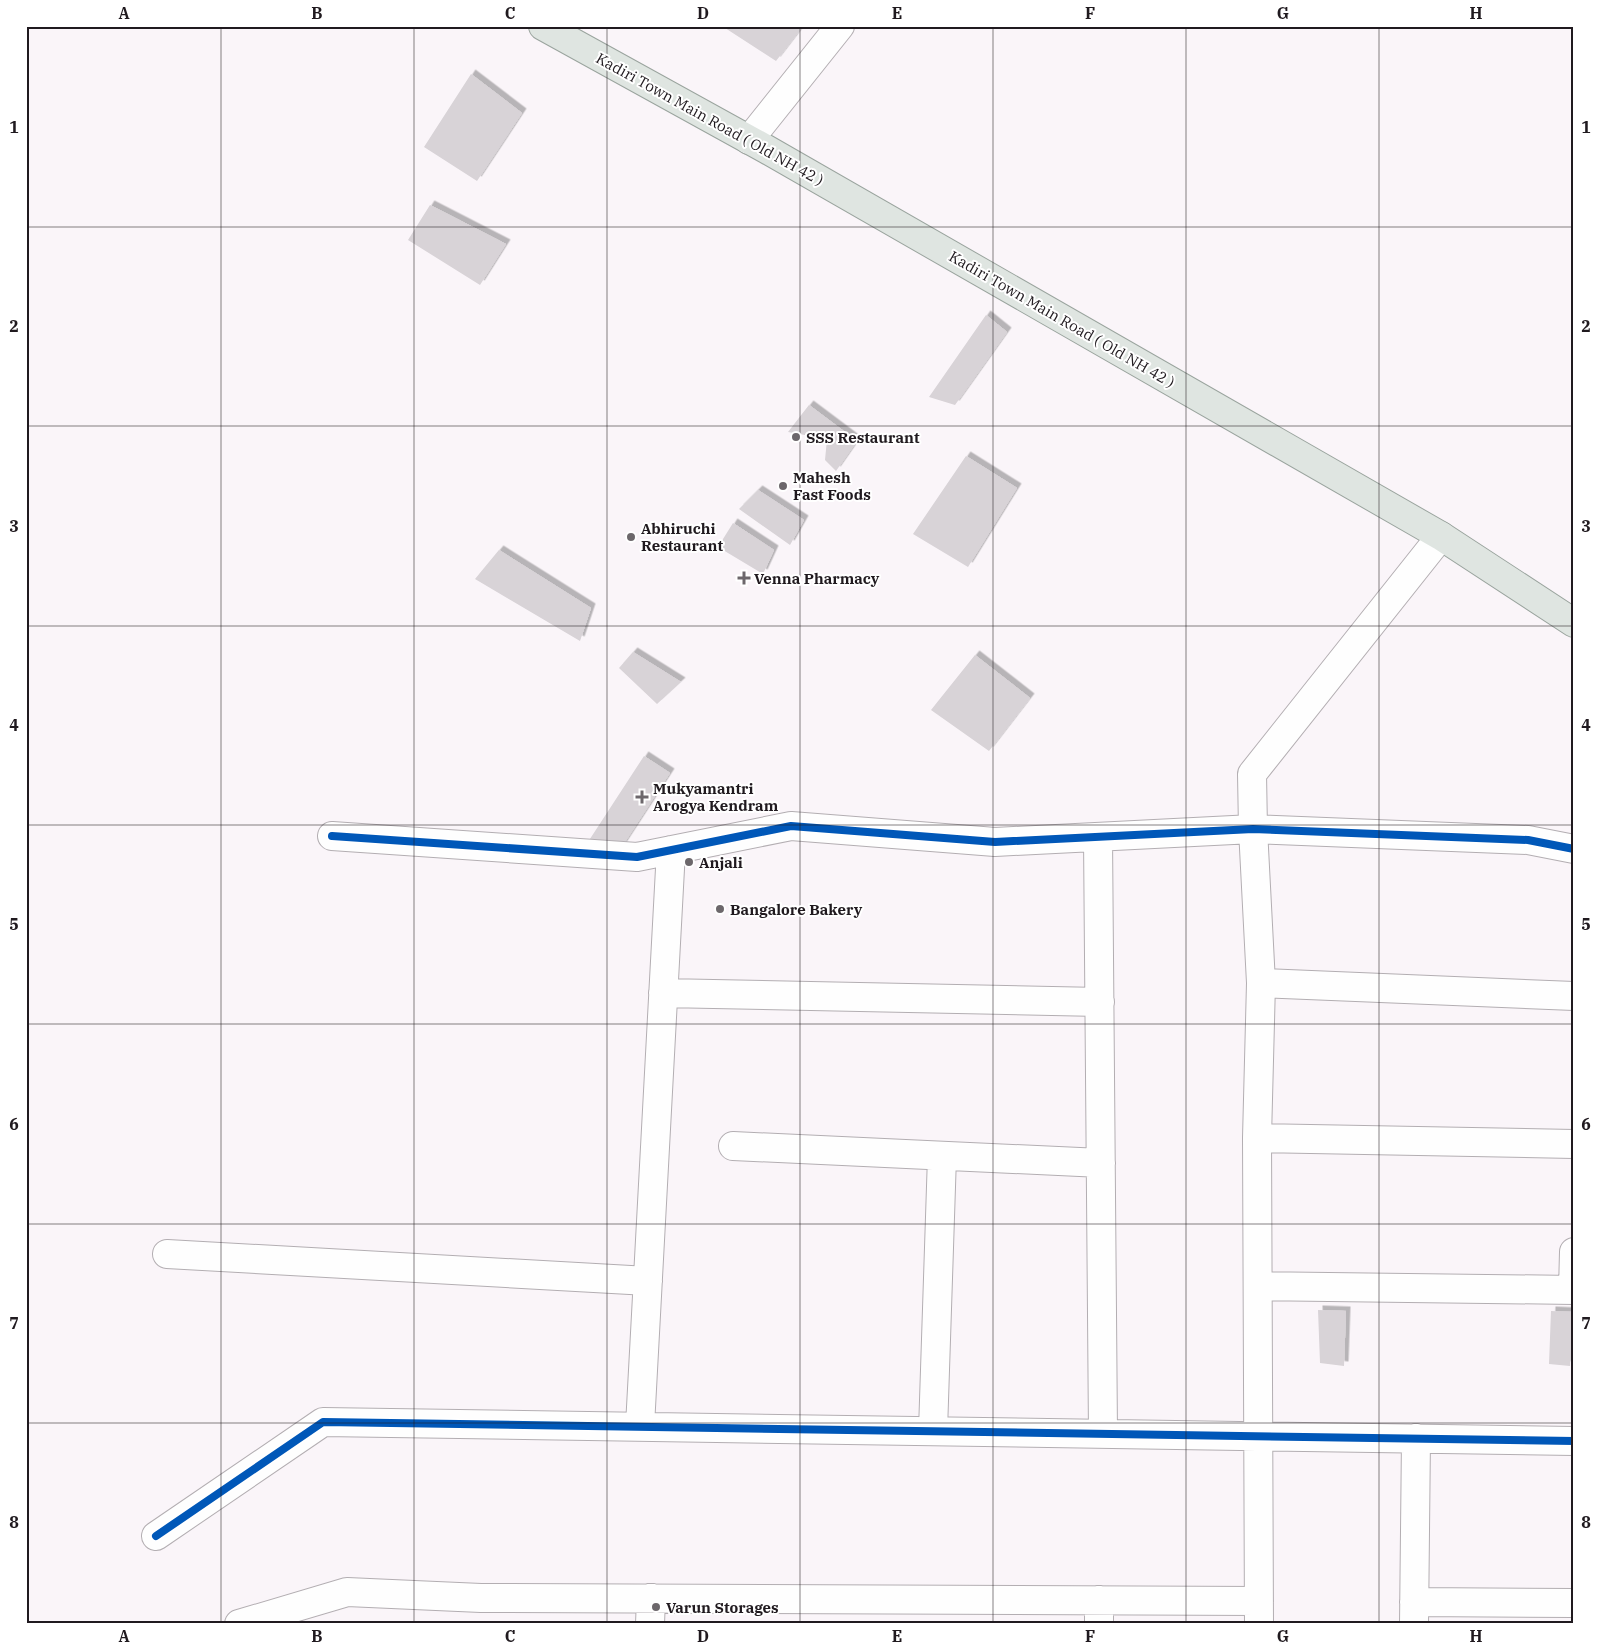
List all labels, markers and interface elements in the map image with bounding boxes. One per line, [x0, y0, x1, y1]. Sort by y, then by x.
text: A [118, 3, 130, 23]
text: B [311, 3, 323, 23]
text: C [505, 3, 515, 23]
text: D [697, 3, 709, 23]
text: E [892, 3, 902, 23]
text: F [1085, 3, 1095, 23]
text: G [1277, 3, 1289, 23]
text: H [1470, 3, 1483, 23]
street label: Kadiri Town Main Road ( Old NH 42 ) [593, 48, 827, 190]
text: 1 [9, 117, 19, 137]
text: 1 [1581, 117, 1591, 137]
street label: Kadiri Town Main Road ( Old NH 42 ) [946, 246, 1178, 392]
text: 2 [9, 316, 19, 336]
text: 2 [1581, 316, 1591, 336]
place label: SSS Restaurant [806, 428, 920, 447]
marker: SSS Restaurant [790, 431, 802, 443]
place label: Mahesh Fast Foods [793, 468, 871, 504]
marker: Mahesh Fast Foods [777, 480, 789, 492]
text: 3 [9, 516, 19, 536]
text: 3 [1581, 516, 1591, 536]
place label: Abhiruchi Restaurant [641, 519, 723, 555]
marker: Abhiruchi Restaurant [625, 531, 637, 543]
place label: Venna Pharmacy [754, 569, 880, 588]
marker: Venna Pharmacy [738, 572, 750, 584]
text: 4 [9, 715, 19, 735]
text: 4 [1581, 715, 1591, 735]
place label: Mukyamantri Arogya Kendram [653, 779, 779, 815]
marker: Mukyamantri Arogya Kendram [635, 790, 649, 804]
place label: Anjali [699, 853, 743, 872]
marker: Anjali [683, 856, 695, 868]
place label: Bangalore Bakery [730, 900, 863, 919]
marker: Bangalore Bakery [714, 903, 726, 915]
text: 5 [9, 914, 19, 934]
text: 5 [1581, 914, 1591, 934]
text: 6 [9, 1114, 19, 1134]
text: 6 [1581, 1114, 1591, 1134]
text: 7 [9, 1313, 19, 1333]
text: 7 [1581, 1313, 1591, 1333]
text: 8 [9, 1512, 19, 1532]
text: 8 [1581, 1512, 1591, 1532]
place label: Varun Storages [666, 1598, 779, 1617]
marker: Varun Storages [650, 1601, 662, 1613]
text: A [118, 1626, 130, 1646]
text: B [311, 1626, 323, 1646]
text: C [505, 1626, 515, 1646]
text: D [697, 1626, 709, 1646]
text: E [892, 1626, 902, 1646]
text: F [1085, 1626, 1095, 1646]
text: G [1277, 1626, 1289, 1646]
text: H [1470, 1626, 1483, 1646]

